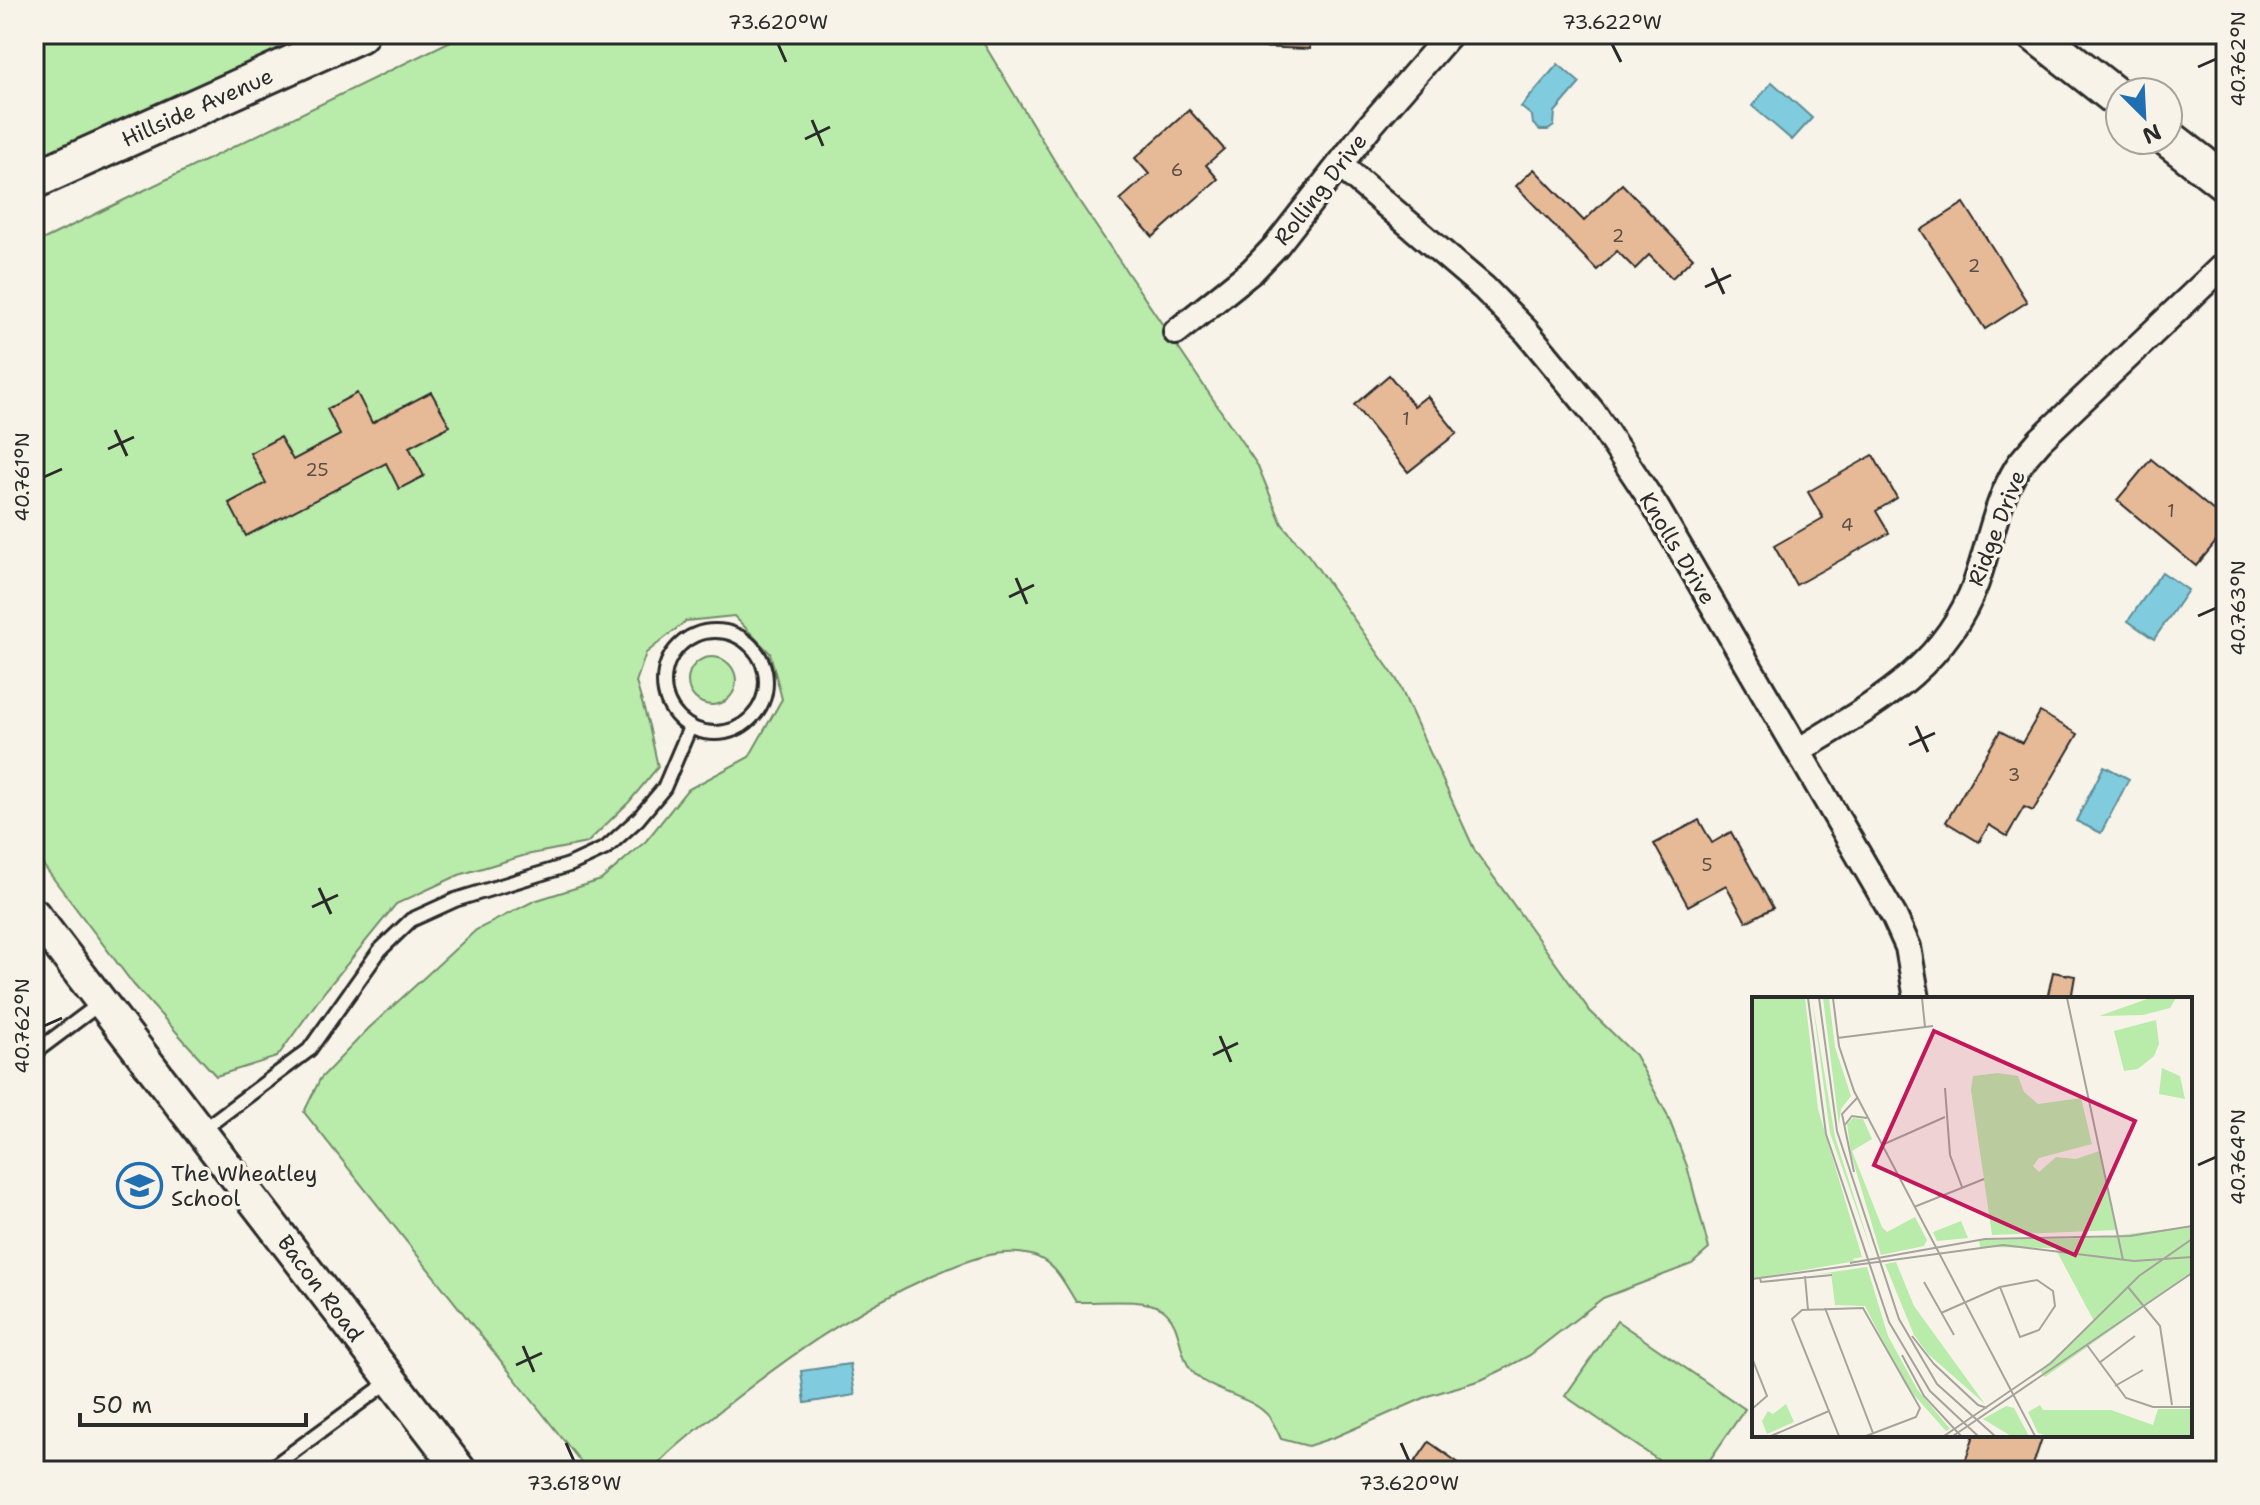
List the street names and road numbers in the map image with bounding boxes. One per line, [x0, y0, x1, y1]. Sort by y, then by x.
street label: Hillside Avenue [117, 61, 277, 154]
street label: Rolling Drive [1267, 127, 1373, 251]
street label: Ridge Drive [1961, 466, 2032, 590]
street label: Knolls Drive [1633, 487, 1722, 610]
street label: Bacon Road [271, 1229, 370, 1348]

